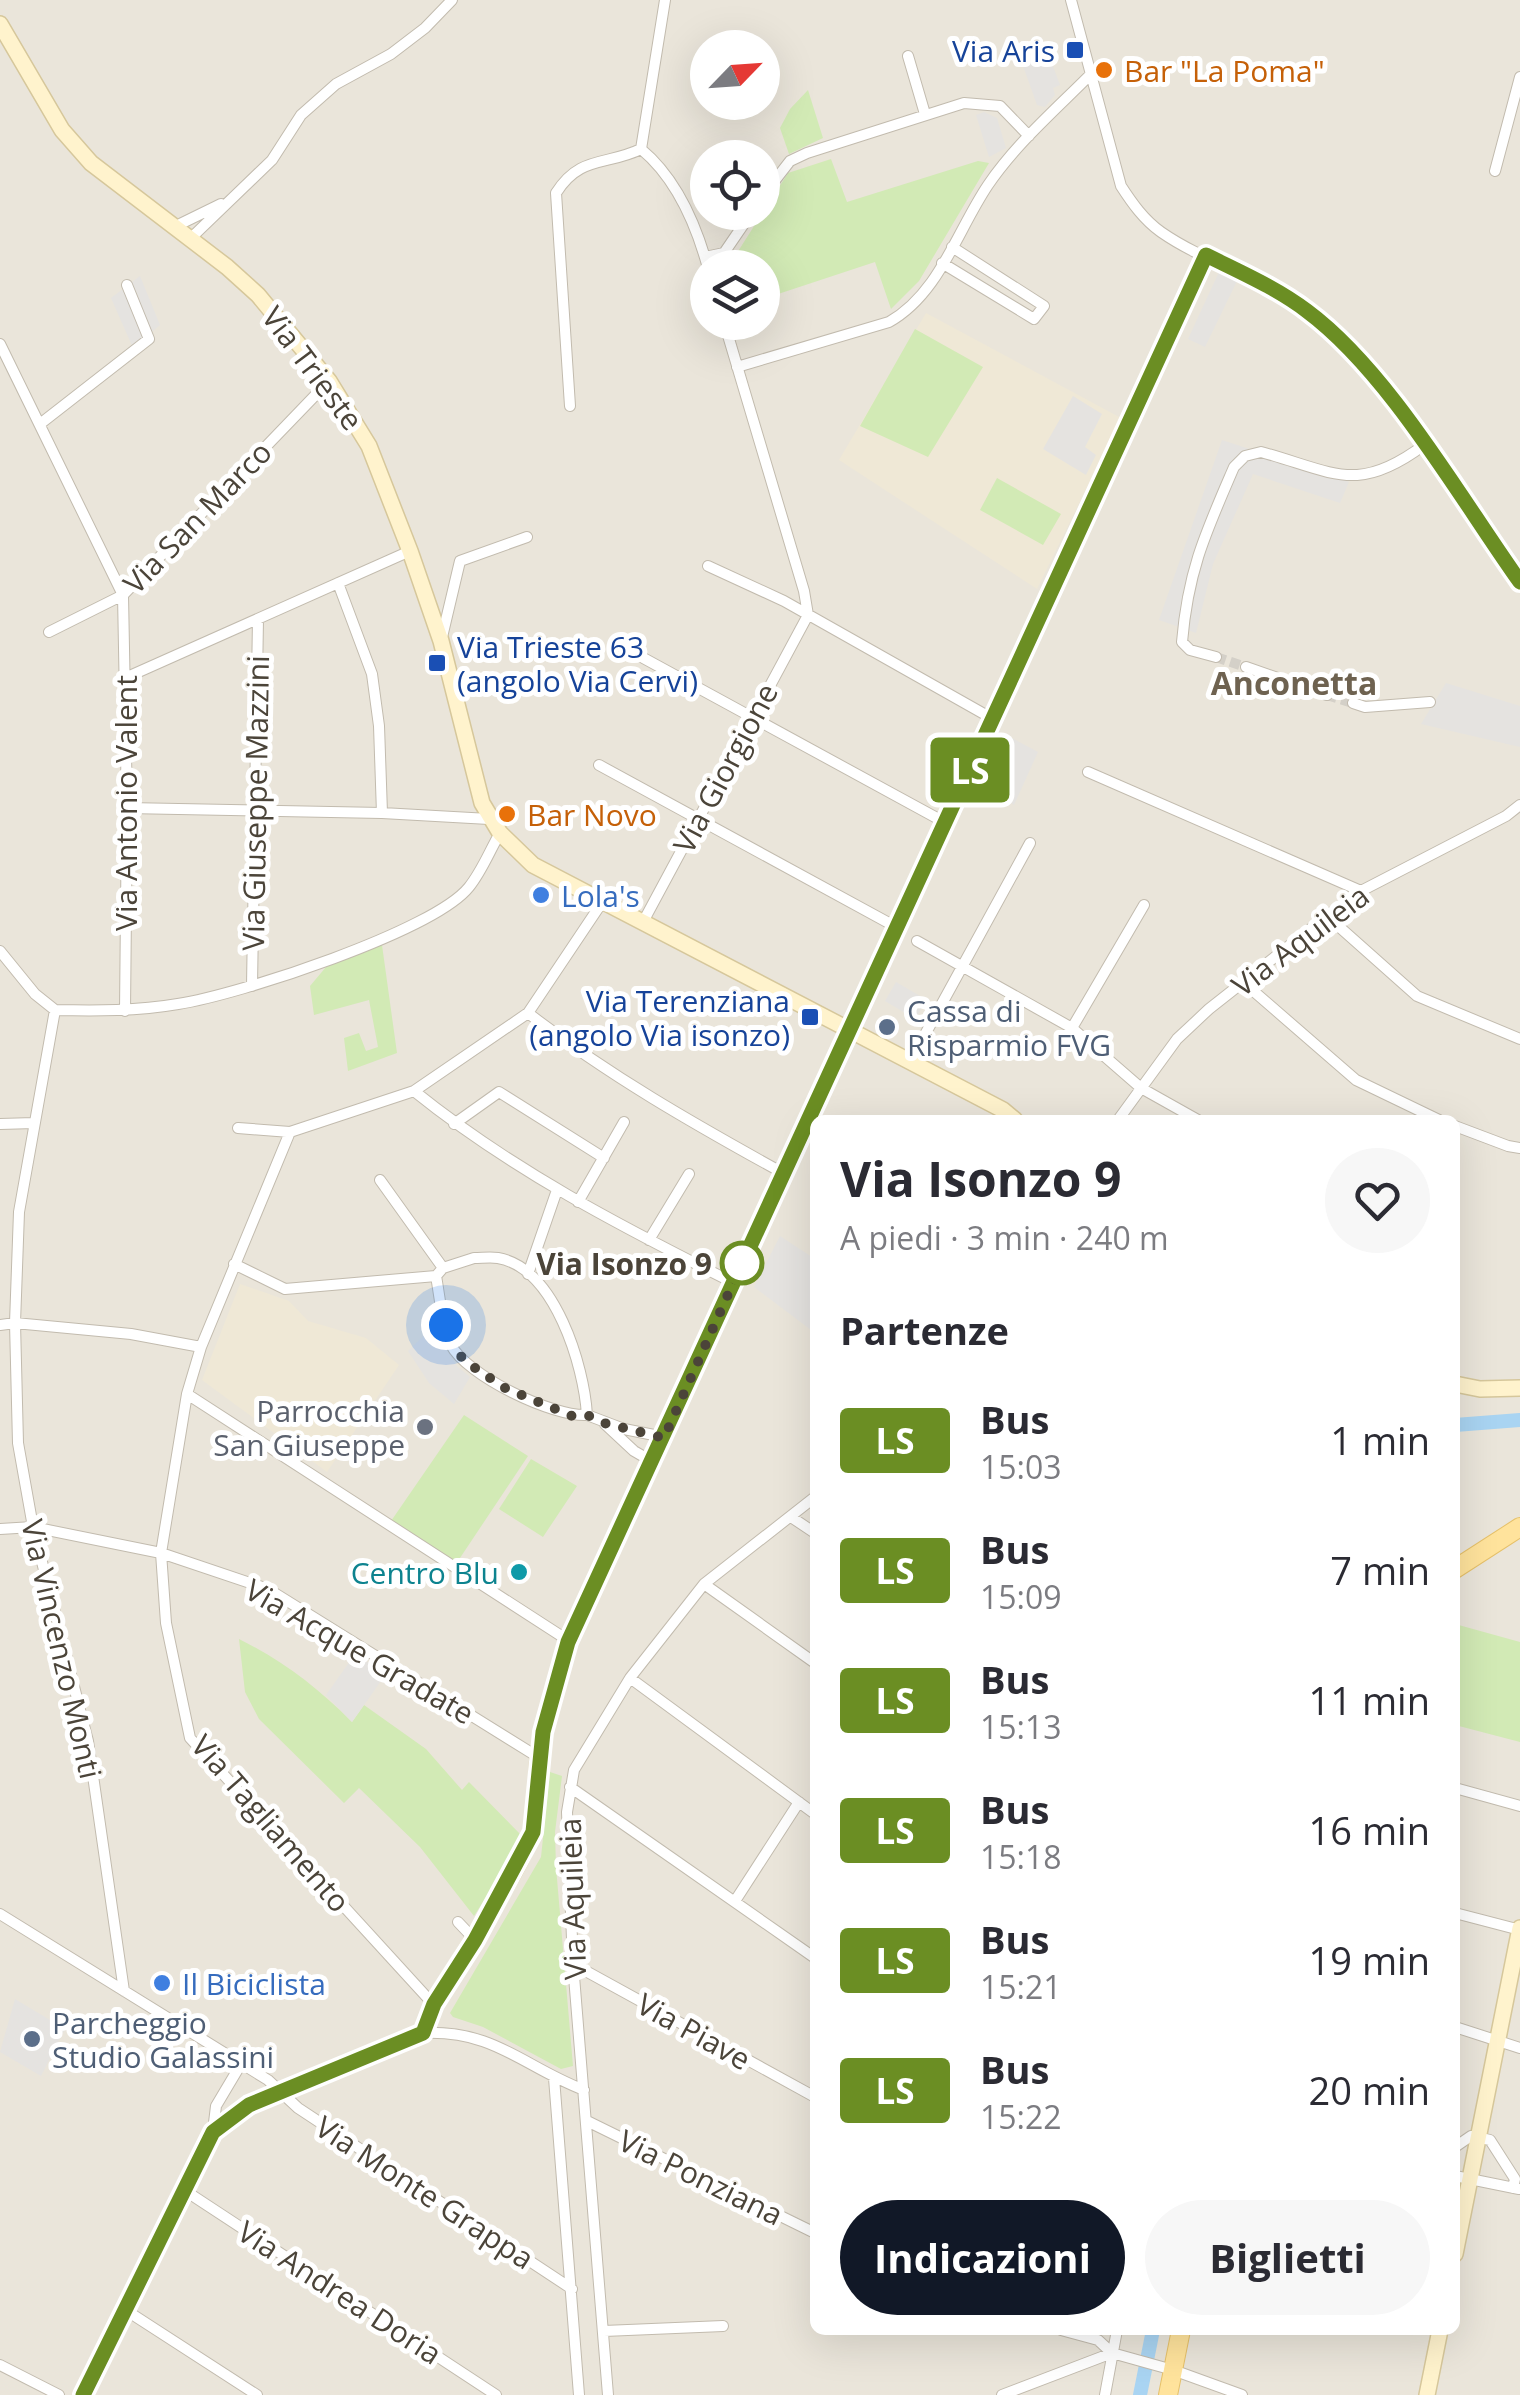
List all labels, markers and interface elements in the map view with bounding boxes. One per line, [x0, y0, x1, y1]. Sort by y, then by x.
north arrow [690, 30, 780, 120]
map controls [690, 30, 780, 340]
place label: Via Aris [952, 30, 1055, 71]
marker: Via Aris [1064, 39, 1086, 61]
place label: Bar "La Poma" [1124, 50, 1325, 91]
marker: Bar "La Poma" [1093, 59, 1115, 81]
button: locate [690, 140, 780, 230]
button: layers [690, 250, 780, 340]
street label: Via Trieste [253, 298, 373, 438]
street label: Via San Marco [114, 432, 280, 602]
place label: Via Trieste 63 (angolo Via Cervi) [457, 626, 698, 701]
marker: Via Trieste 63 (angolo Via Cervi) [426, 652, 448, 674]
street label: Via Giuseppe Mazzini [232, 655, 278, 951]
district label: Anconetta [1211, 661, 1377, 704]
street label: Via Antonio Valent [105, 675, 146, 931]
street label: Via Giorgione [663, 676, 787, 860]
line badge: LS [925, 738, 1015, 802]
text: LS [950, 747, 990, 794]
place label: Bar Novo [527, 794, 657, 835]
marker: Bar Novo [496, 803, 518, 825]
place label: Lola's [561, 875, 640, 916]
street label: Via Aquileia [1223, 875, 1377, 1005]
marker: Lola's [530, 884, 552, 906]
place label: Via Terenziana (angolo Via isonzo) [529, 980, 790, 1055]
place label: Cassa di Risparmio FVG [907, 990, 1111, 1065]
marker: Via Terenziana (angolo Via isonzo) [799, 1006, 821, 1028]
marker: Cassa di Risparmio FVG [876, 1016, 898, 1038]
text: Via Isonzo 9 [840, 1146, 1121, 1211]
button: heart [1325, 1148, 1430, 1253]
text: A piedi · 3 min · 240 m [840, 1216, 1169, 1259]
marker: Via Isonzo 9 [721, 1242, 763, 1284]
place label: Via Isonzo 9 [536, 1243, 712, 1284]
your location [421, 1300, 471, 1350]
text: Partenze [840, 1304, 1009, 1356]
place label: Parrocchia San Giuseppe [213, 1390, 405, 1465]
text: Bus [980, 1393, 1049, 1445]
text: 1 min [1330, 1414, 1430, 1466]
marker: Parrocchia San Giuseppe [414, 1416, 436, 1438]
text: LS [875, 1417, 915, 1464]
text: 15:03 [980, 1445, 1062, 1488]
street label: Via Vincenzo Monti [12, 1515, 112, 1783]
text: Bus [980, 1523, 1049, 1575]
text: 7 min [1330, 1544, 1430, 1596]
text: LS [875, 1547, 915, 1594]
place label: Centro Blu [351, 1552, 499, 1593]
marker: Centro Blu [508, 1561, 530, 1583]
street label: Via Acque Gradate [238, 1569, 482, 1733]
text: 15:09 [980, 1575, 1062, 1618]
text: Bus [980, 1653, 1049, 1705]
text: 11 min [1309, 1674, 1430, 1726]
text: LS [875, 1677, 915, 1724]
text: 15:13 [980, 1705, 1062, 1748]
street label: Via Tagliamento [182, 1725, 360, 1921]
text: Bus [980, 1783, 1049, 1835]
text: 16 min [1309, 1804, 1430, 1856]
text: LS [875, 1807, 915, 1854]
street label: Via Aquileia [549, 1817, 595, 1981]
text: 15:18 [980, 1835, 1062, 1878]
text: Bus [980, 1913, 1049, 1965]
text: 19 min [1309, 1934, 1430, 1986]
text: LS [875, 1937, 915, 1984]
place label: Il Biciclista [182, 1963, 326, 2004]
text: 15:21 [980, 1965, 1062, 2008]
marker: Il Biciclista [151, 1972, 173, 1994]
street label: Via Piave [630, 1983, 758, 2079]
place label: Parcheggio Studio Galassini [52, 2002, 274, 2077]
marker: Parcheggio Studio Galassini [21, 2028, 43, 2050]
text: Bus [980, 2043, 1049, 2095]
text: 20 min [1309, 2064, 1430, 2116]
text: LS [875, 2067, 915, 2114]
text: 15:22 [980, 2095, 1062, 2138]
street label: Via Monte Grappa [308, 2106, 542, 2278]
street label: Via Ponziana [612, 2120, 790, 2234]
button: Indicazioni [840, 2200, 1125, 2315]
button: Biglietti [1145, 2200, 1430, 2315]
street label: Via Andrea Doria [230, 2211, 450, 2373]

